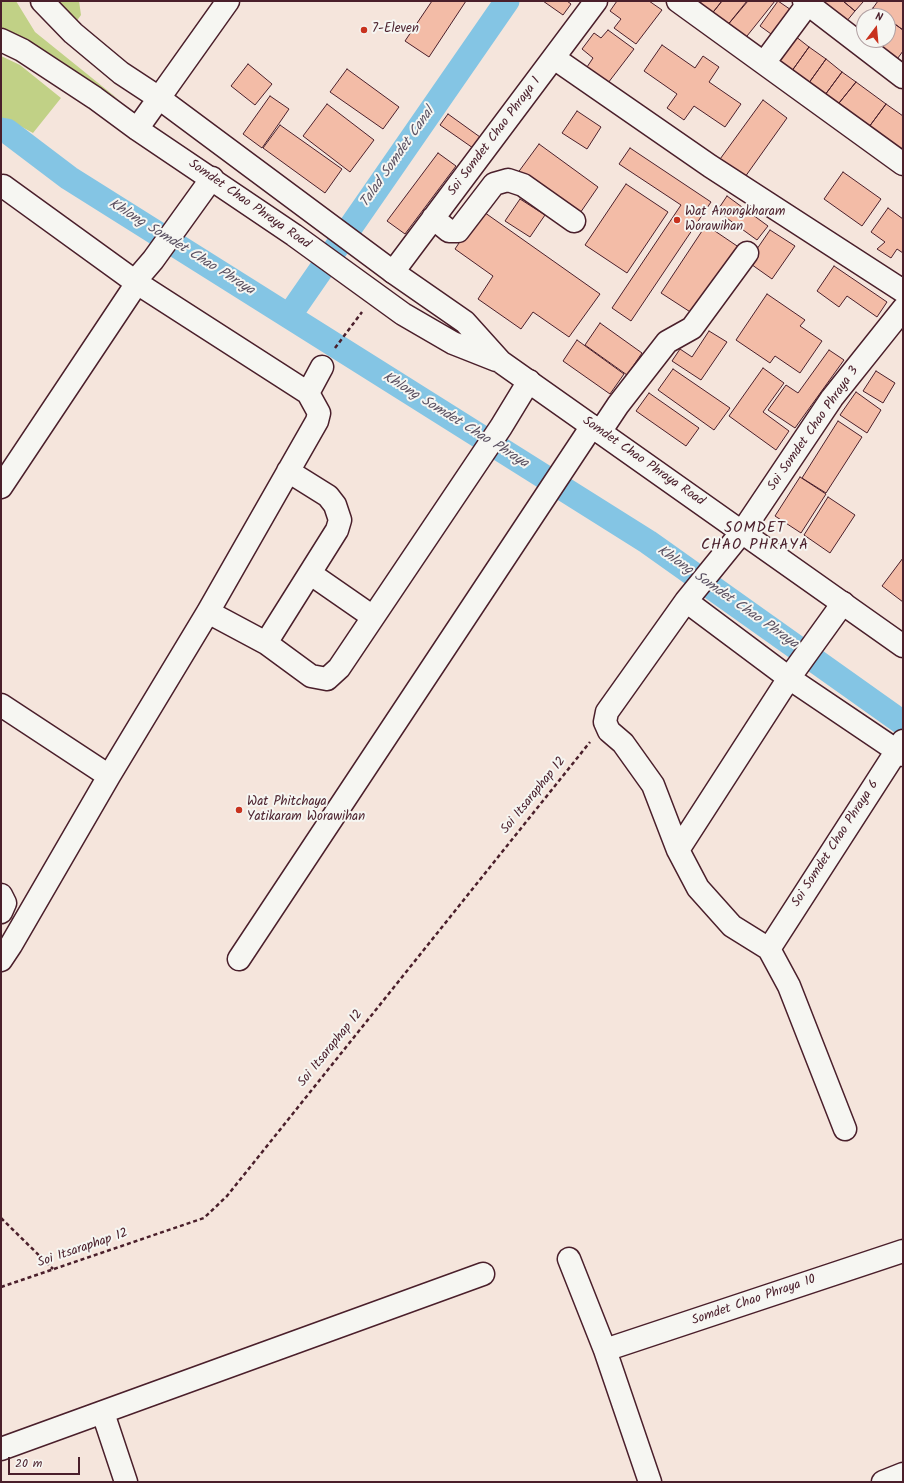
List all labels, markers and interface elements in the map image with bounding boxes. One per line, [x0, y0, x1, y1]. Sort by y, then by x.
north arrow [856, 8, 896, 48]
text: N [873, 8, 885, 27]
place label: 7-Eleven [372, 22, 419, 38]
marker: 7-Eleven [359, 25, 369, 35]
street label: Soi Somdet Chao Phraya 1 [445, 75, 545, 199]
water label: Talad Somdet Canal [357, 105, 439, 211]
street label: Somdet Chao Phraya Road [185, 157, 313, 253]
water label: Khlong Somdet Chao Phraya [105, 196, 257, 300]
place label: Wat Anongkharam Worawihan [685, 205, 785, 236]
marker: Wat Anongkharam Worawihan [672, 215, 682, 225]
street label: Soi Somdet Chao Phraya 3 [765, 364, 863, 494]
water label: Khlong Somdet Chao Phraya [379, 369, 531, 473]
street label: Somdet Chao Phraya Road [579, 414, 707, 510]
district label: SOMDET CHAO PHRAYA [701, 520, 809, 555]
water label: Khlong Somdet Chao Phraya [653, 543, 801, 653]
street label: Soi Itsaraphap 12 [498, 754, 570, 838]
street label: Soi Somdet Chao Phraya 6 [789, 778, 883, 910]
place label: Wat Phitchaya Yatikaram Worawihan [247, 795, 365, 826]
marker: Wat Phitchaya Yatikaram Worawihan [234, 805, 244, 815]
street label: Soi Itsaraphap 12 [295, 1007, 367, 1091]
street label: Soi Itsaraphap 12 [36, 1226, 130, 1272]
street label: Somdet Chao Phraya 10 [690, 1272, 818, 1330]
scale bar [10, 1449, 82, 1475]
text: 20 m [15, 1454, 42, 1473]

